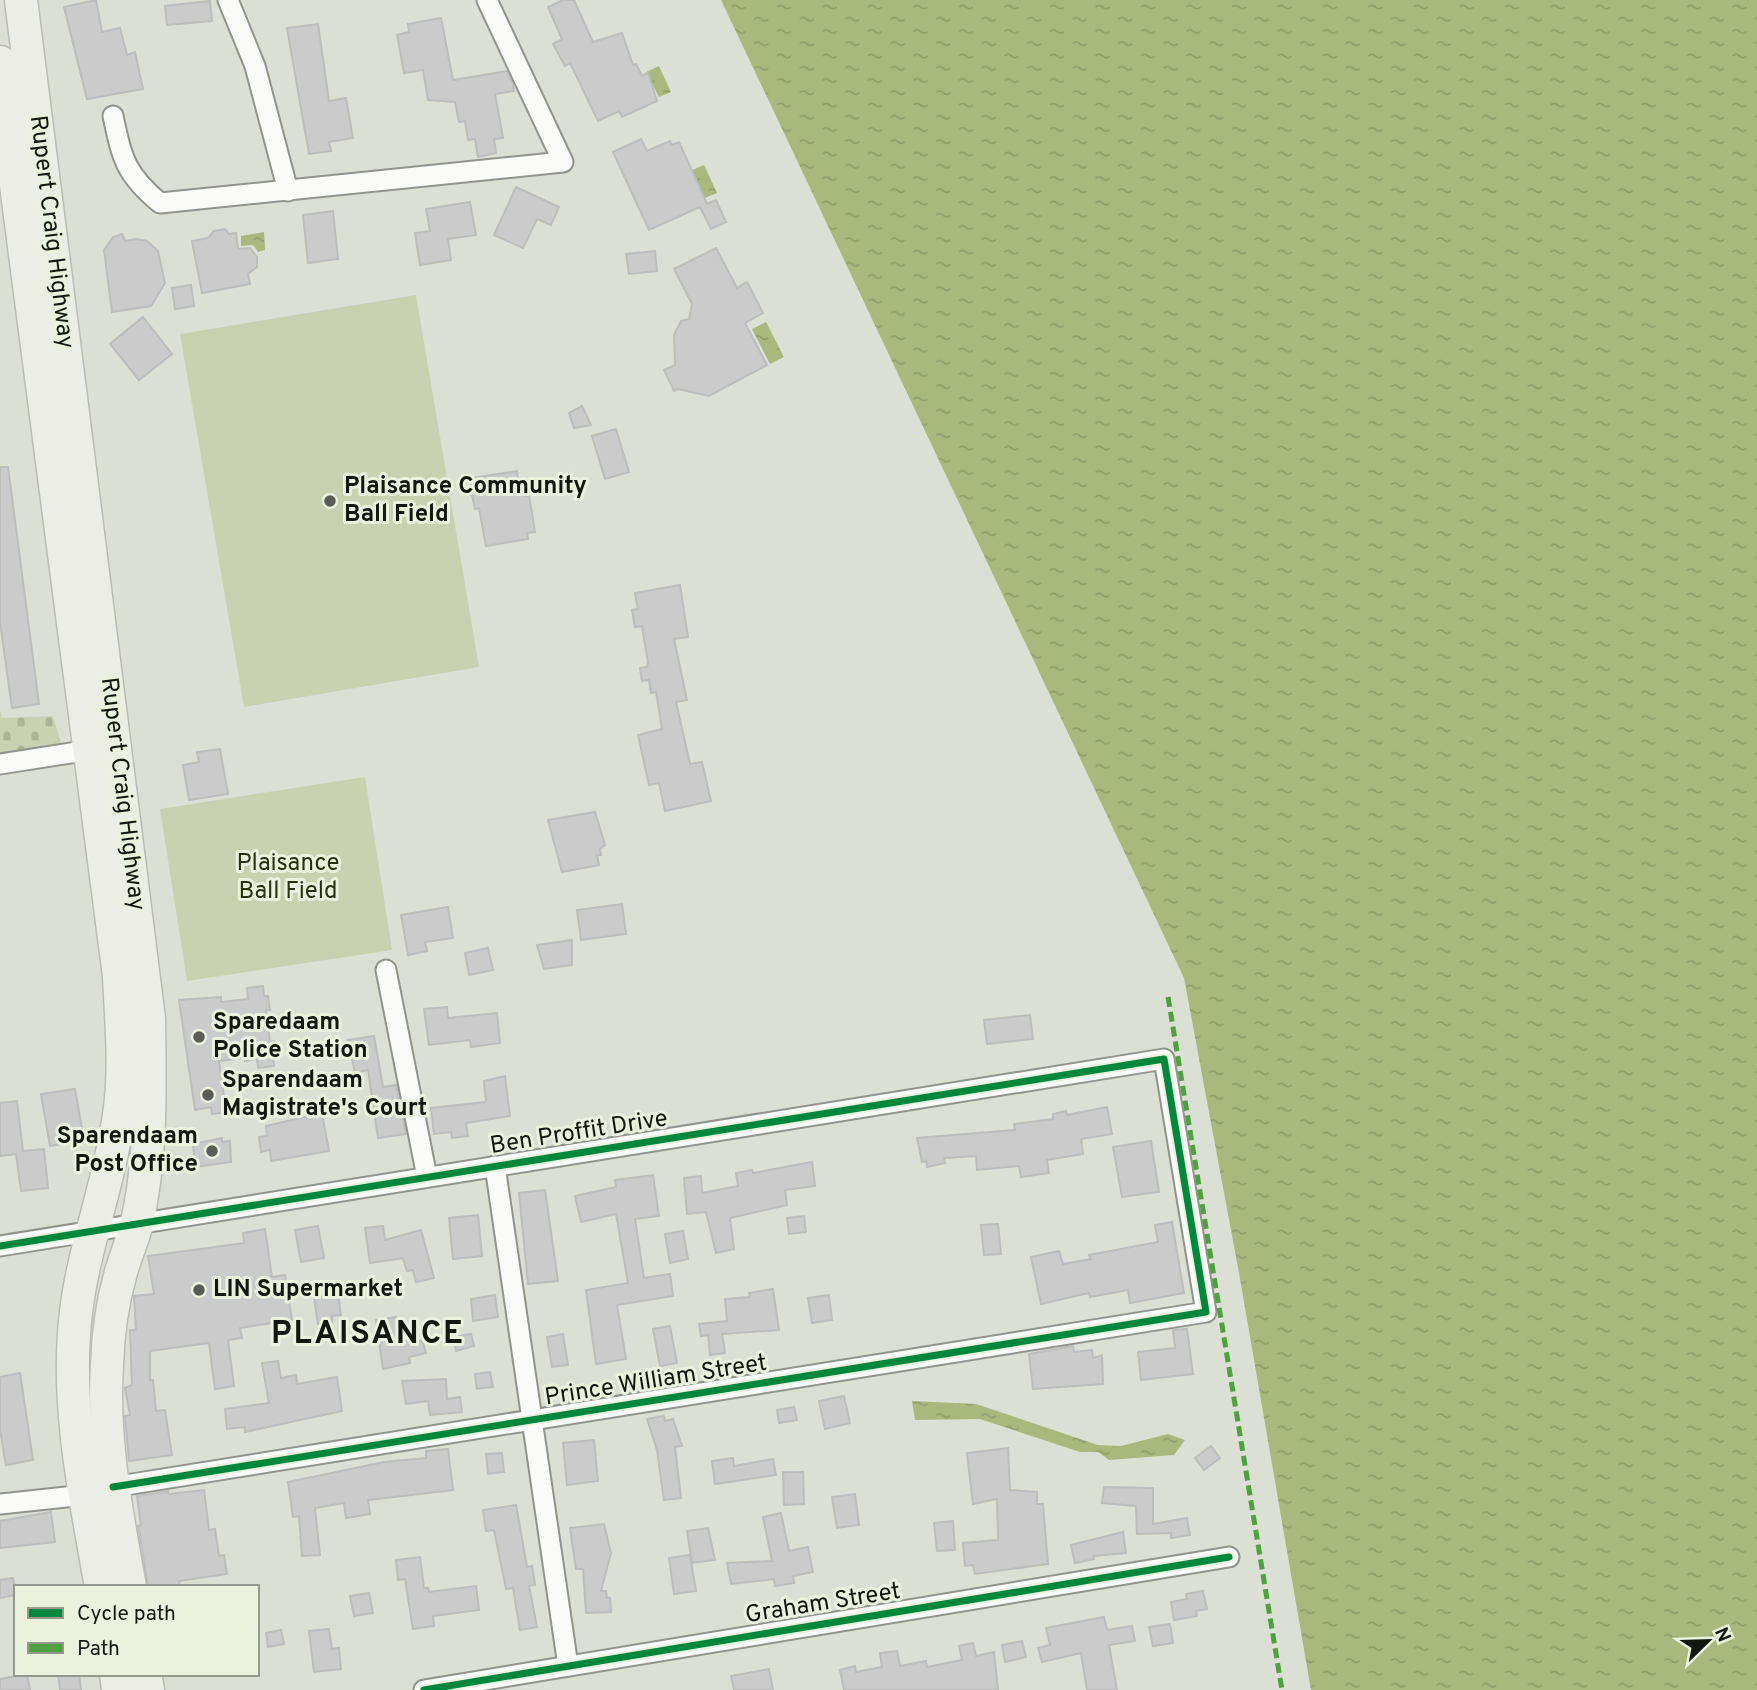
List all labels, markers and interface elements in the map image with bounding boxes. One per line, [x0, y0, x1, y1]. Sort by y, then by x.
street label: Rupert Craig Highway [22, 114, 80, 350]
place label: Plaisance Community Ball Field [344, 472, 587, 530]
marker: Plaisance Community Ball Field [322, 493, 338, 509]
street label: Rupert Craig Highway [93, 676, 151, 912]
park label: Plaisance Ball Field [236, 849, 340, 907]
place label: Sparedaam Police Station [213, 1008, 368, 1066]
marker: Sparedaam Police Station [191, 1029, 207, 1045]
place label: Sparendaam Magistrate's Court [222, 1066, 427, 1124]
marker: Sparendaam Magistrate's Court [200, 1087, 216, 1103]
street label: Ben Proffit Drive [488, 1104, 670, 1162]
place label: Sparendaam Post Office [57, 1122, 198, 1180]
marker: Sparendaam Post Office [204, 1143, 220, 1159]
place label: LIN Supermarket [213, 1275, 403, 1305]
marker: LIN Supermarket [191, 1282, 207, 1298]
district label: PLAISANCE [271, 1315, 465, 1355]
street label: Prince William Street [543, 1349, 769, 1413]
street label: Graham Street [743, 1577, 903, 1631]
legend [14, 1585, 259, 1676]
text: Cycle path [77, 1601, 176, 1628]
north arrow [1673, 1606, 1743, 1676]
text: N [1708, 1624, 1736, 1646]
text: Path [77, 1636, 120, 1663]

